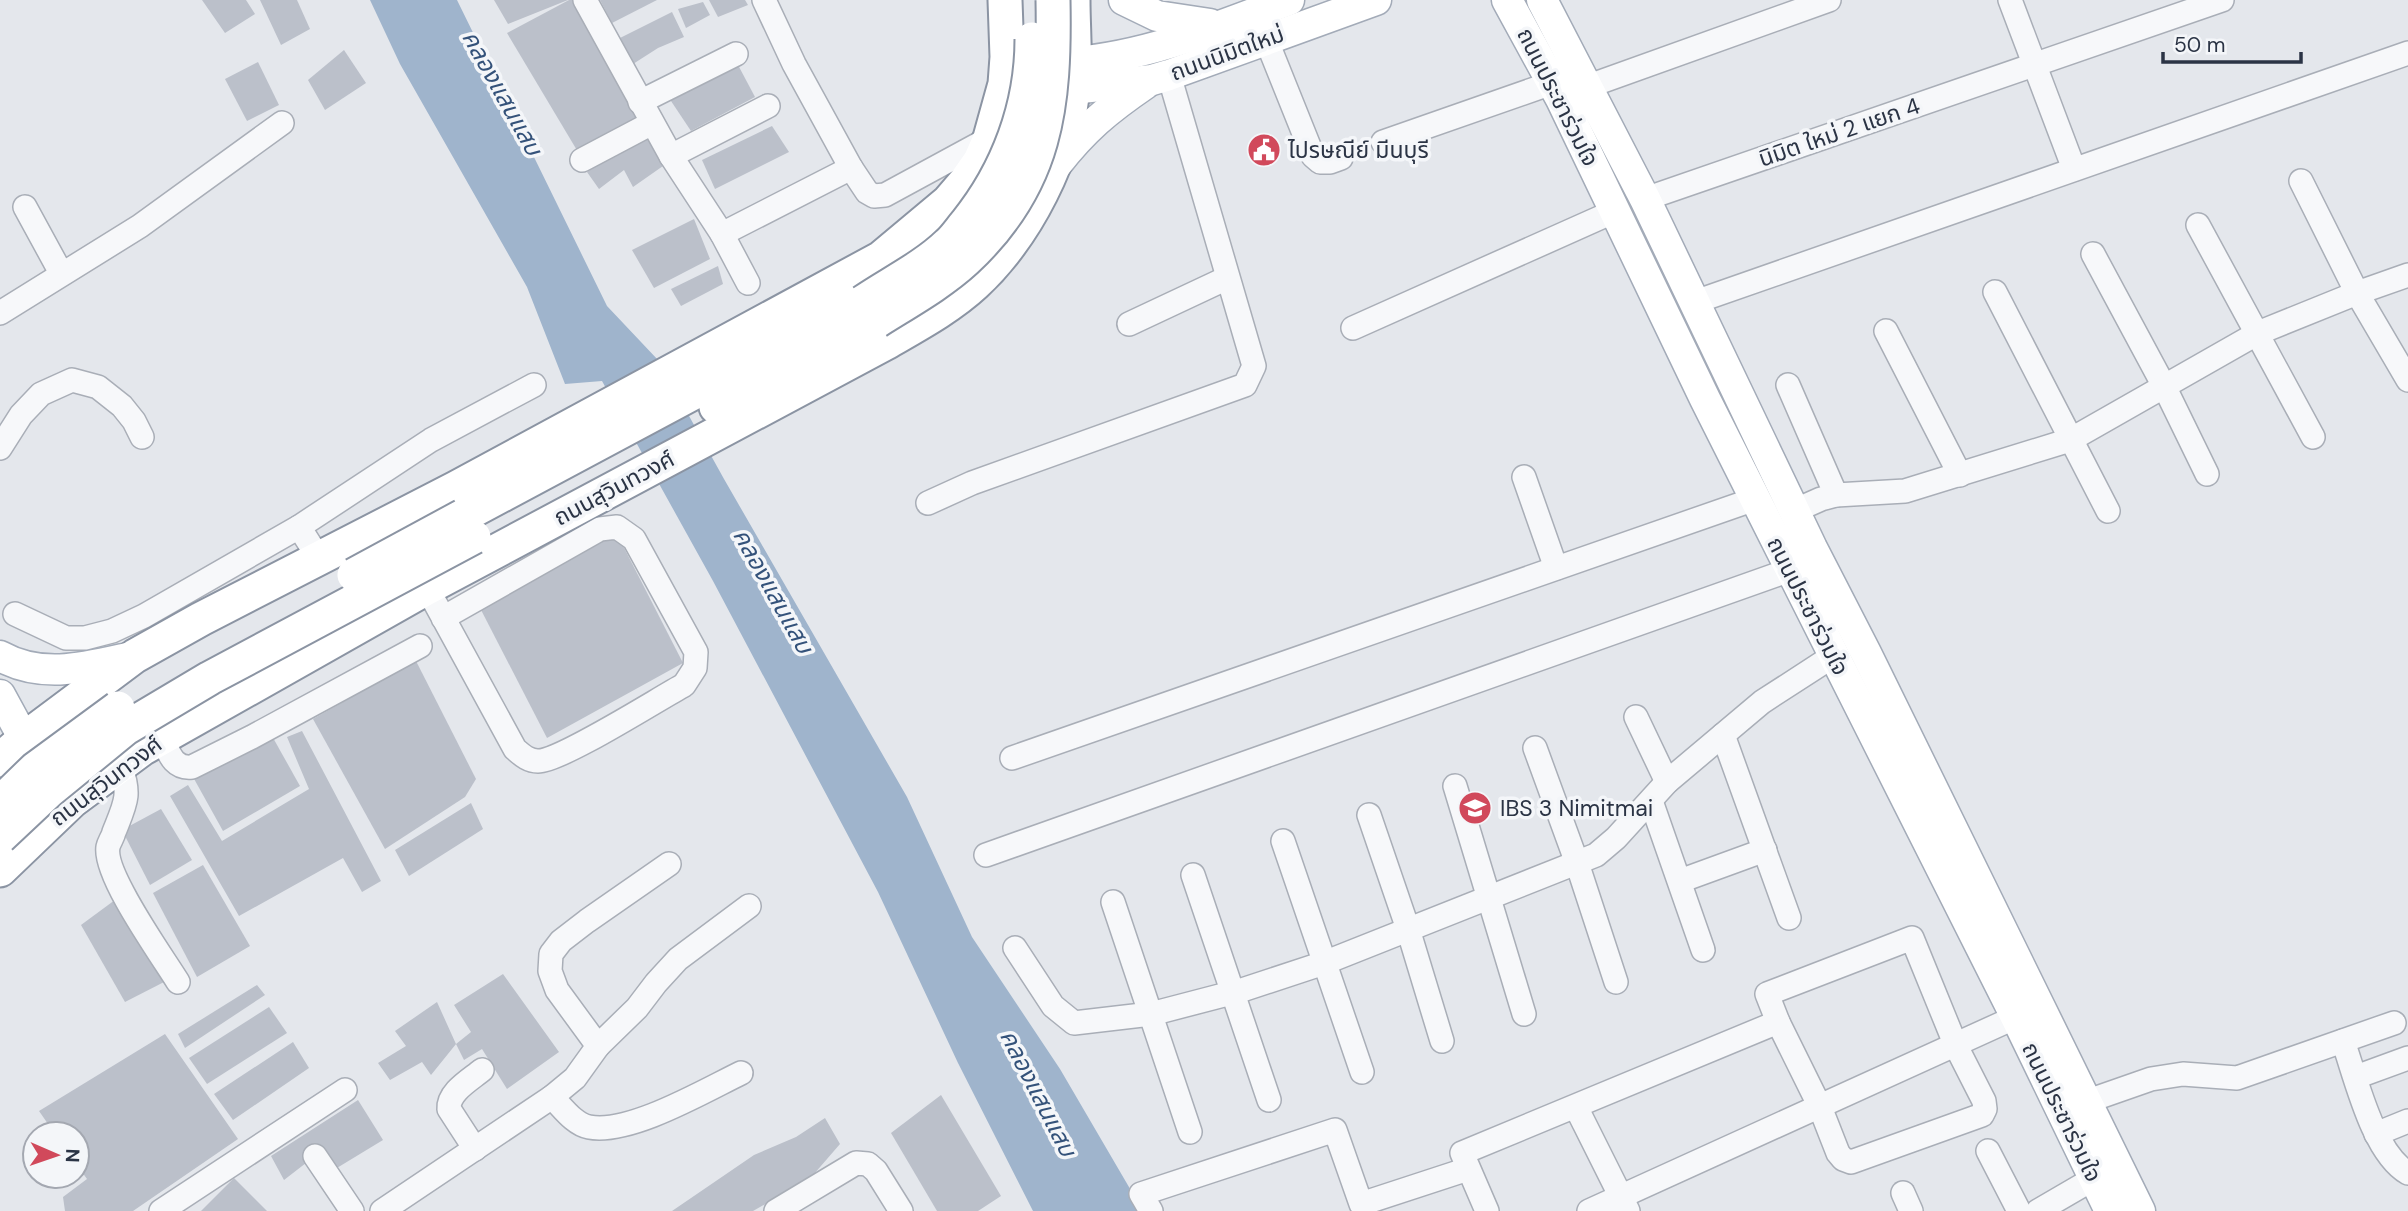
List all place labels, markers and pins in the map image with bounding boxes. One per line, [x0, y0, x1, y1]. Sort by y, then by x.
public building icon: ไปรษณีย์ มีนบุรี [1245, 131, 1283, 169]
place label: ไปรษณีย์ มีนบุรี [1287, 135, 1429, 165]
school or university icon: IBS 3 Nimitmai [1456, 789, 1494, 827]
place label: IBS 3 Nimitmai [1500, 793, 1653, 823]

